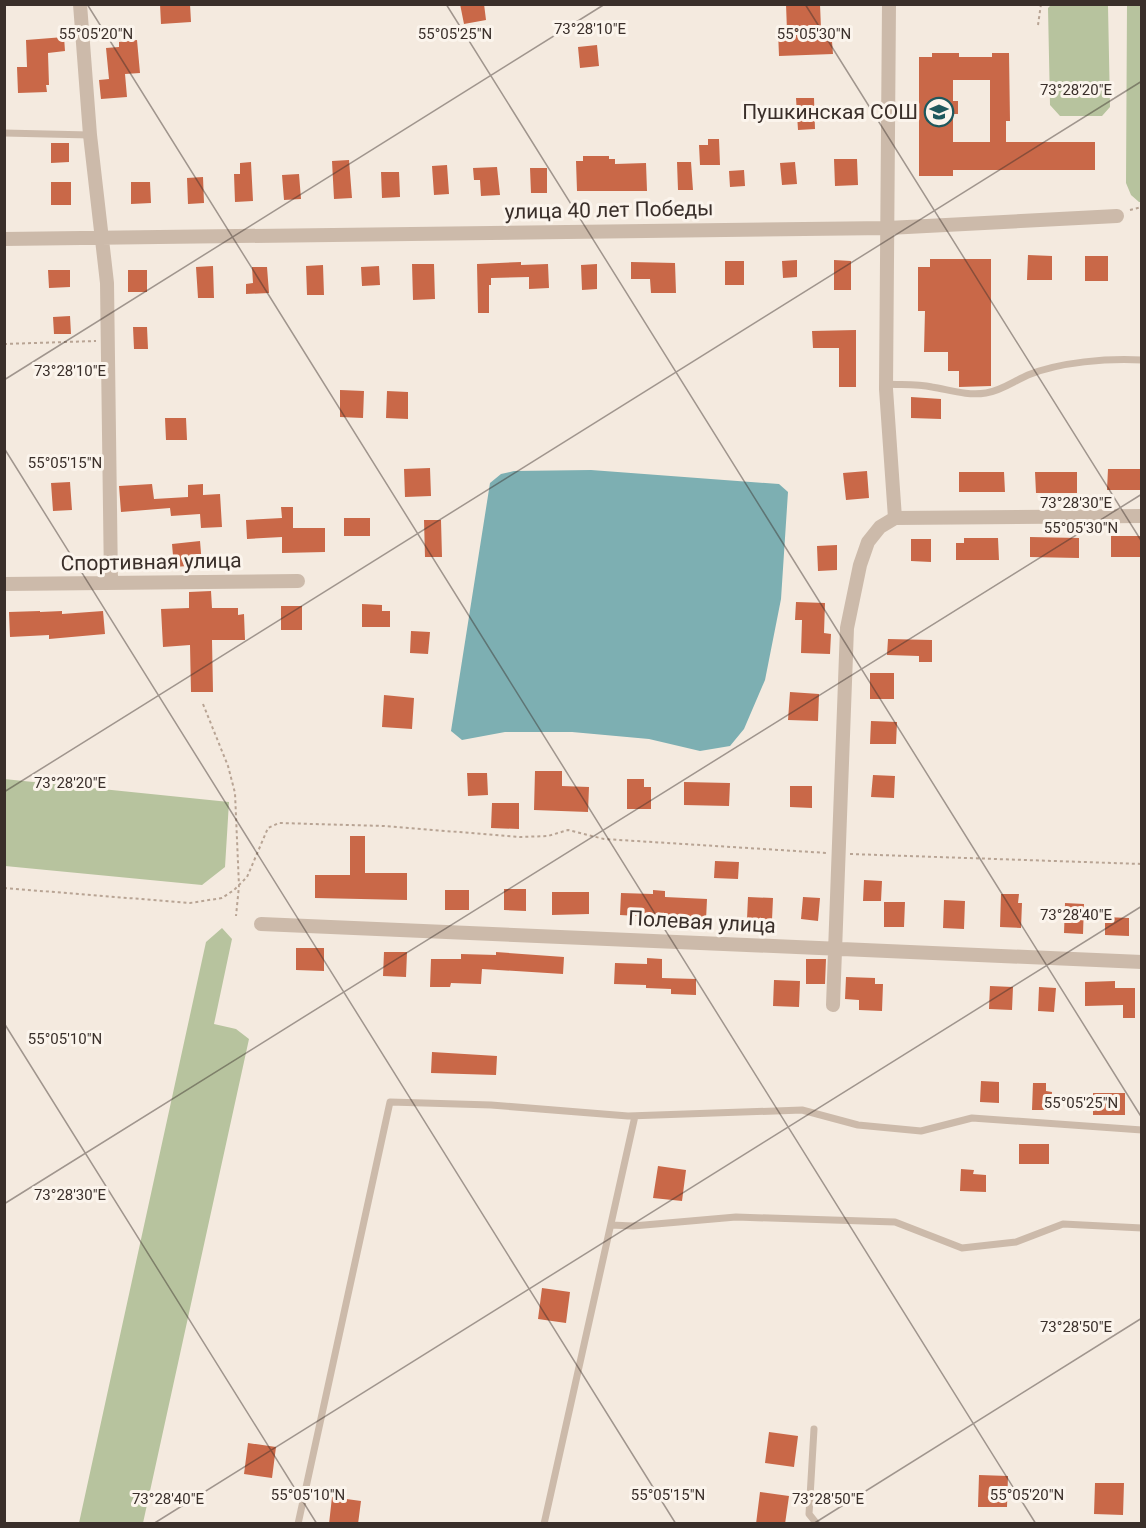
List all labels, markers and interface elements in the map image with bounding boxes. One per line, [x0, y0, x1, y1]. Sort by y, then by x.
text: 73°28'10"E [554, 20, 627, 38]
text: 55°05'20"N [59, 25, 133, 43]
text: 55°05'25"N [418, 25, 492, 43]
text: 55°05'30"N [777, 25, 851, 43]
text: 73°28'20"E [1040, 81, 1113, 99]
school or university icon: Пушкинская СОШ [923, 96, 955, 128]
place label: Пушкинская СОШ [742, 100, 918, 124]
street label: улица 40 лет Победы [504, 196, 714, 224]
text: 73°28'10"E [34, 362, 107, 380]
text: 55°05'15"N [28, 454, 102, 472]
text: 73°28'30"E [1040, 494, 1113, 512]
text: 55°05'30"N [1044, 519, 1118, 537]
street label: Спортивная улица [60, 548, 242, 576]
text: 73°28'20"E [34, 774, 107, 792]
street label: Полевая улица [628, 906, 776, 938]
text: 73°28'40"E [1040, 906, 1113, 924]
text: 55°05'10"N [28, 1030, 102, 1048]
text: 55°05'25"N [1044, 1094, 1118, 1112]
text: 73°28'30"E [34, 1186, 107, 1204]
text: 73°28'50"E [1040, 1318, 1113, 1336]
text: 55°05'10"N [271, 1486, 345, 1504]
text: 55°05'15"N [631, 1486, 705, 1504]
text: 55°05'20"N [990, 1486, 1064, 1504]
text: 73°28'40"E [132, 1490, 205, 1508]
text: 73°28'50"E [792, 1490, 865, 1508]

